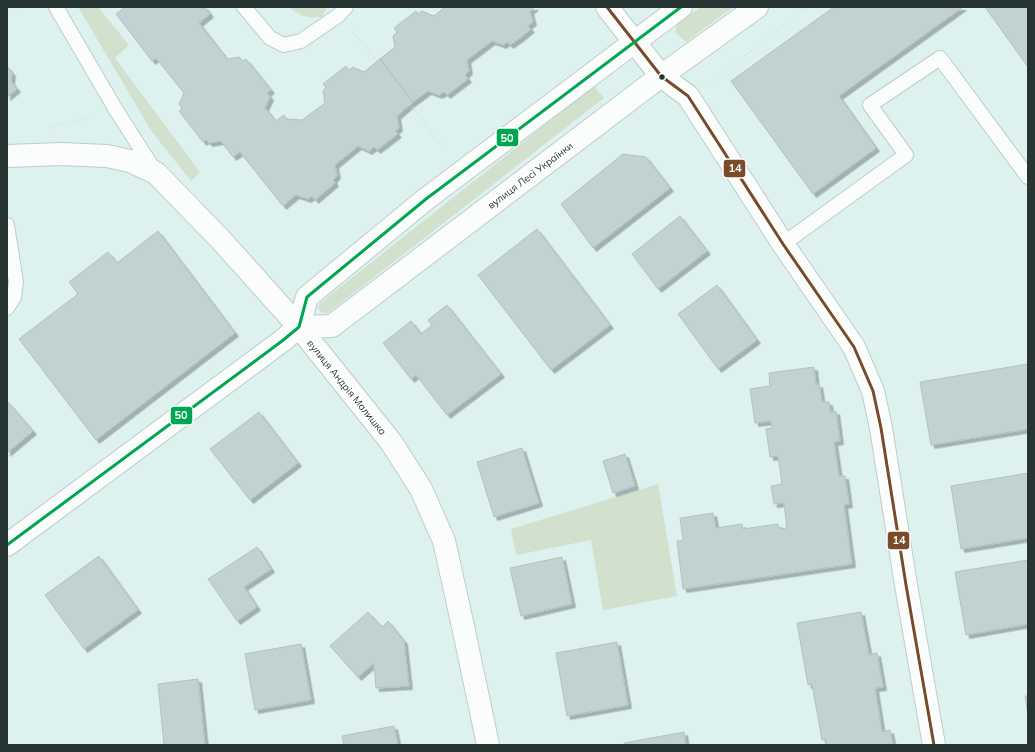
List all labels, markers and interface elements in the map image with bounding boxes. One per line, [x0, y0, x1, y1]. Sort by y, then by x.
unlabelled marker [657, 72, 667, 82]
line badge: 50 [496, 128, 519, 147]
text: 50 [500, 131, 514, 145]
street label: вулиця Лесі Українки [485, 139, 576, 212]
line badge: 14 [723, 159, 746, 178]
text: 14 [728, 161, 742, 175]
street label: вулиця Андрія Малишка [304, 337, 389, 438]
line badge: 50 [170, 406, 193, 425]
text: 50 [174, 408, 188, 422]
line badge: 14 [887, 531, 910, 550]
text: 14 [892, 533, 906, 547]

